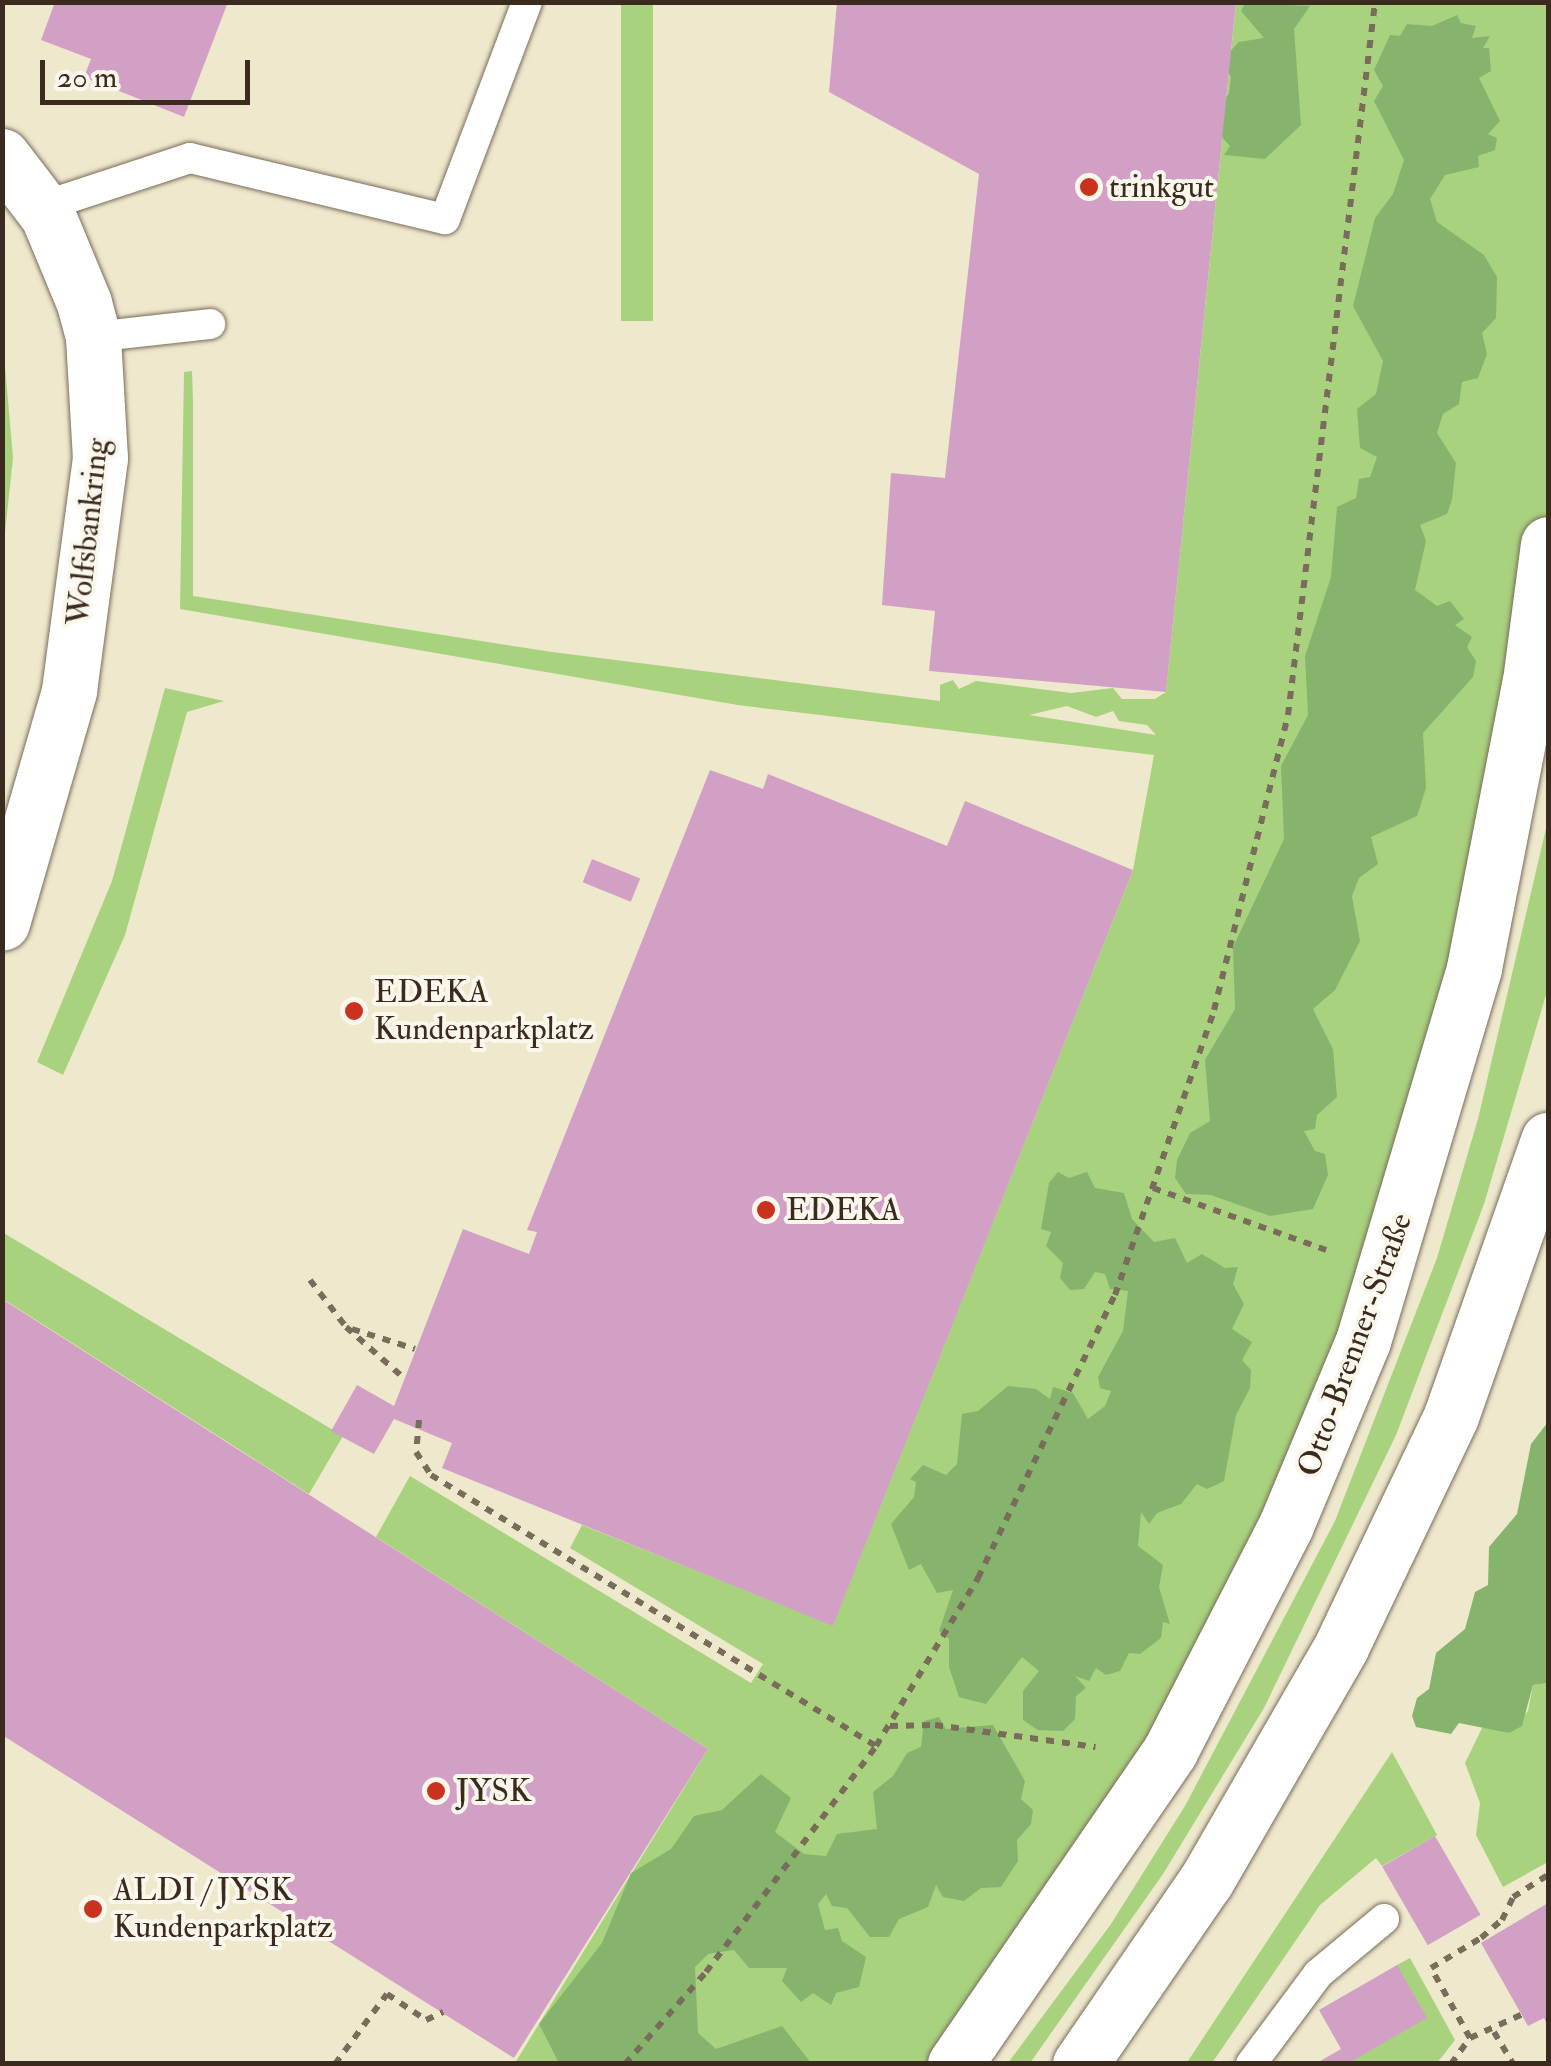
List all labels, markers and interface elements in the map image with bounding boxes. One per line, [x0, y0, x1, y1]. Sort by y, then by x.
scale bar [45, 40, 255, 102]
text: 20 m [57, 59, 117, 96]
place label: trinkgut [1109, 168, 1214, 206]
marker: trinkgut [1078, 176, 1100, 198]
street label: Wolfsbankring [59, 437, 117, 627]
place label: EDEKA Kundenparkplatz [374, 974, 594, 1049]
marker: EDEKA Kundenparkplatz [343, 1000, 365, 1022]
place label: EDEKA [786, 1191, 900, 1229]
marker: EDEKA [755, 1199, 777, 1221]
street label: Otto-Brenner-Straße [1290, 1208, 1420, 1482]
place label: JYSK [456, 1772, 531, 1810]
marker: JYSK [425, 1780, 447, 1802]
place label: ALDI / JYSK Kundenparkplatz [113, 1872, 333, 1947]
marker: ALDI / JYSK Kundenparkplatz [82, 1898, 104, 1920]

